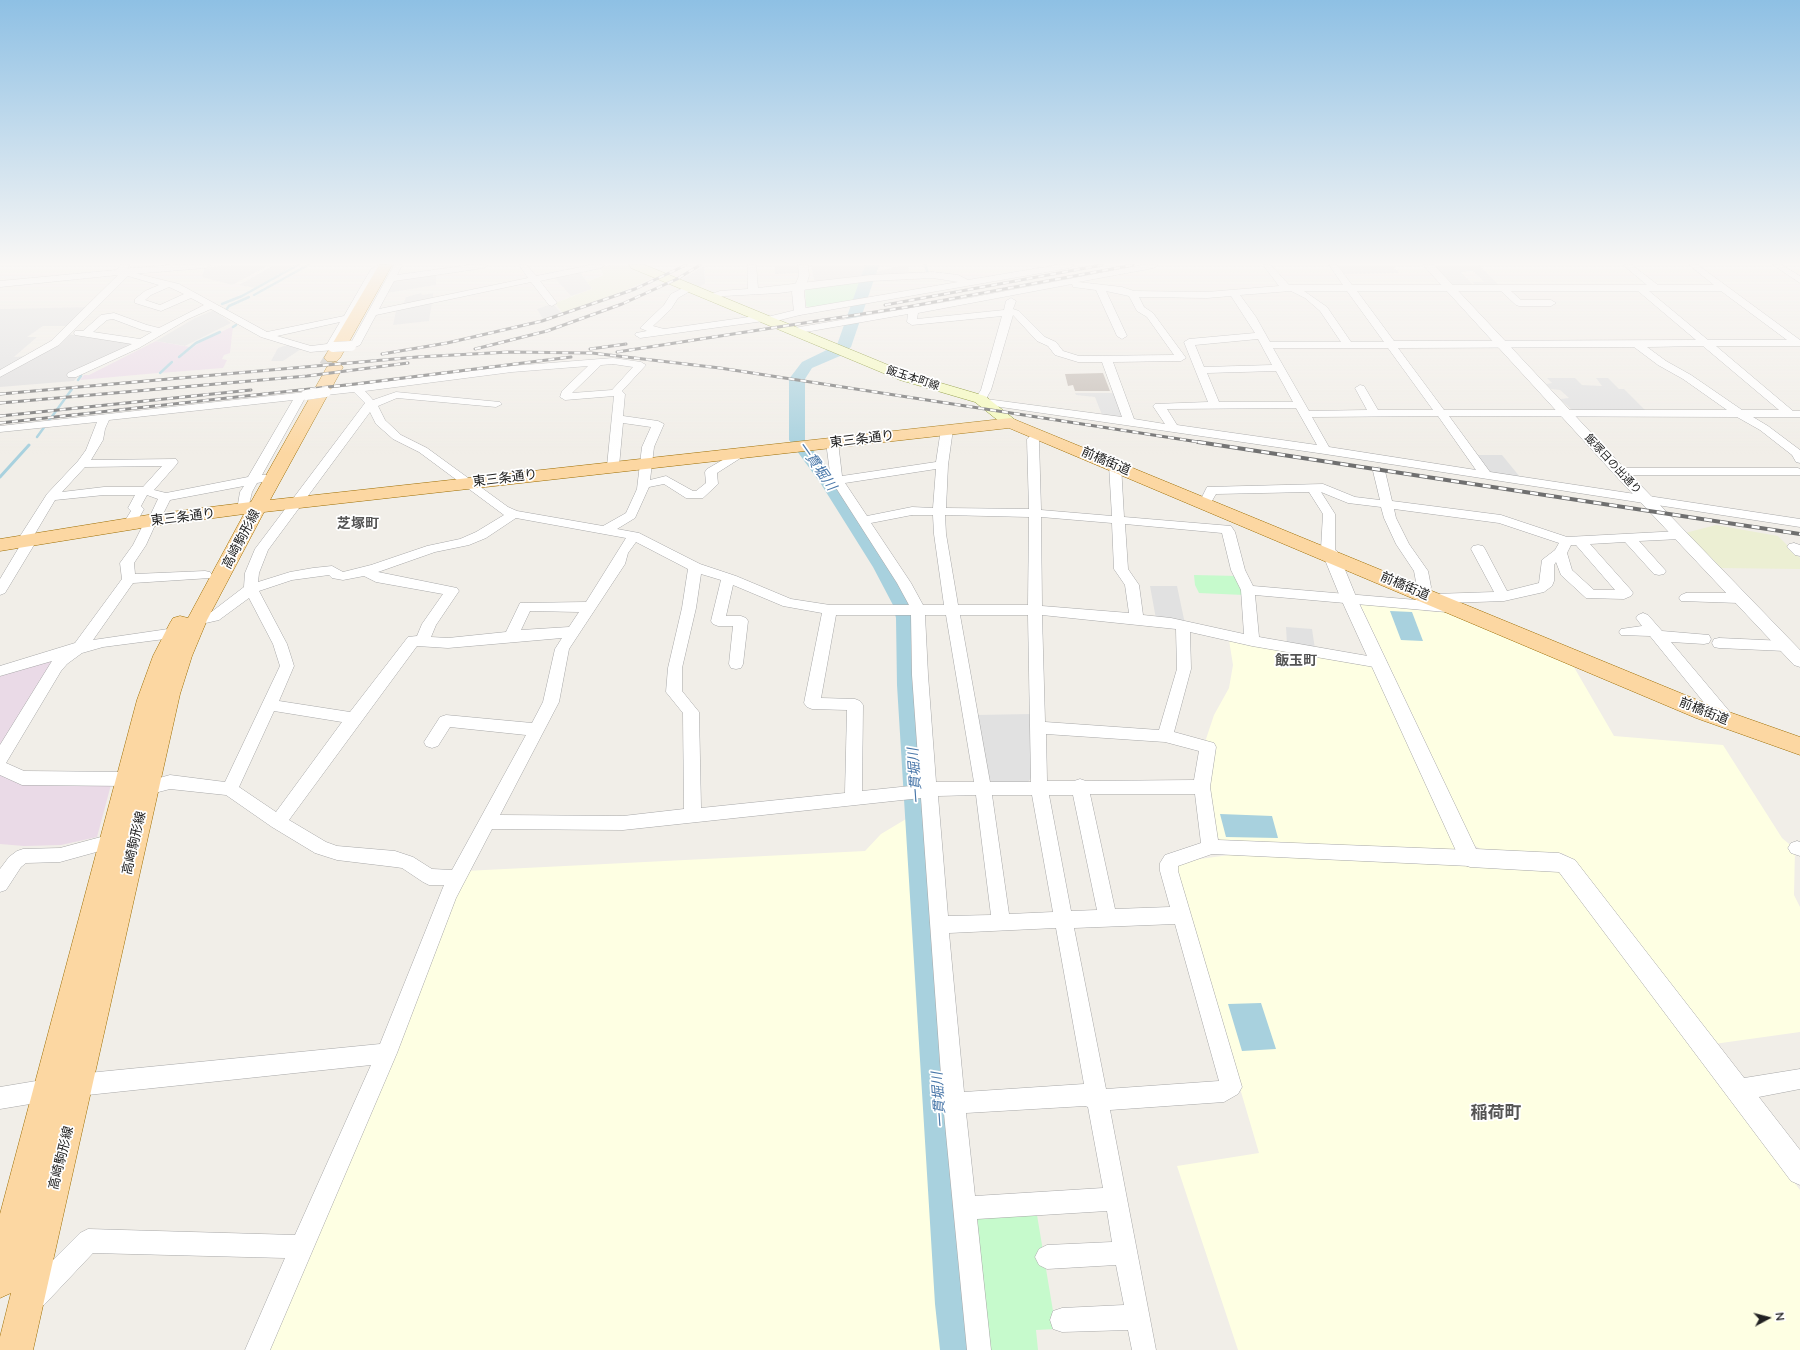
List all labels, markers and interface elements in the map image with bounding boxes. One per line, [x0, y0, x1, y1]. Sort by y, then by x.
street label: 飯玉本町線 [885, 363, 941, 393]
street label: 東三条通り [829, 427, 895, 451]
street label: 飯塚日の出通り [1582, 431, 1644, 497]
water label: 一貫堀川 [794, 438, 840, 494]
street label: 前橋街道 [1079, 444, 1133, 478]
street label: 東三条通り [472, 466, 538, 490]
street label: 東三条通り [150, 505, 216, 529]
street label: 高崎駒形線 [219, 507, 263, 571]
district label: 芝塚町 [337, 515, 379, 531]
street label: 前橋街道 [1378, 569, 1432, 603]
district label: 飯玉町 [1275, 652, 1317, 668]
street label: 前橋街道 [1677, 694, 1731, 728]
water label: 一貫堀川 [905, 747, 925, 805]
street label: 高崎駒形線 [119, 810, 149, 876]
water label: 一貫堀川 [929, 1071, 949, 1129]
district label: 稲荷町 [1471, 1103, 1521, 1123]
street label: 高崎駒形線 [46, 1125, 76, 1191]
north arrow [1748, 1298, 1788, 1338]
text: N [1773, 1311, 1787, 1321]

